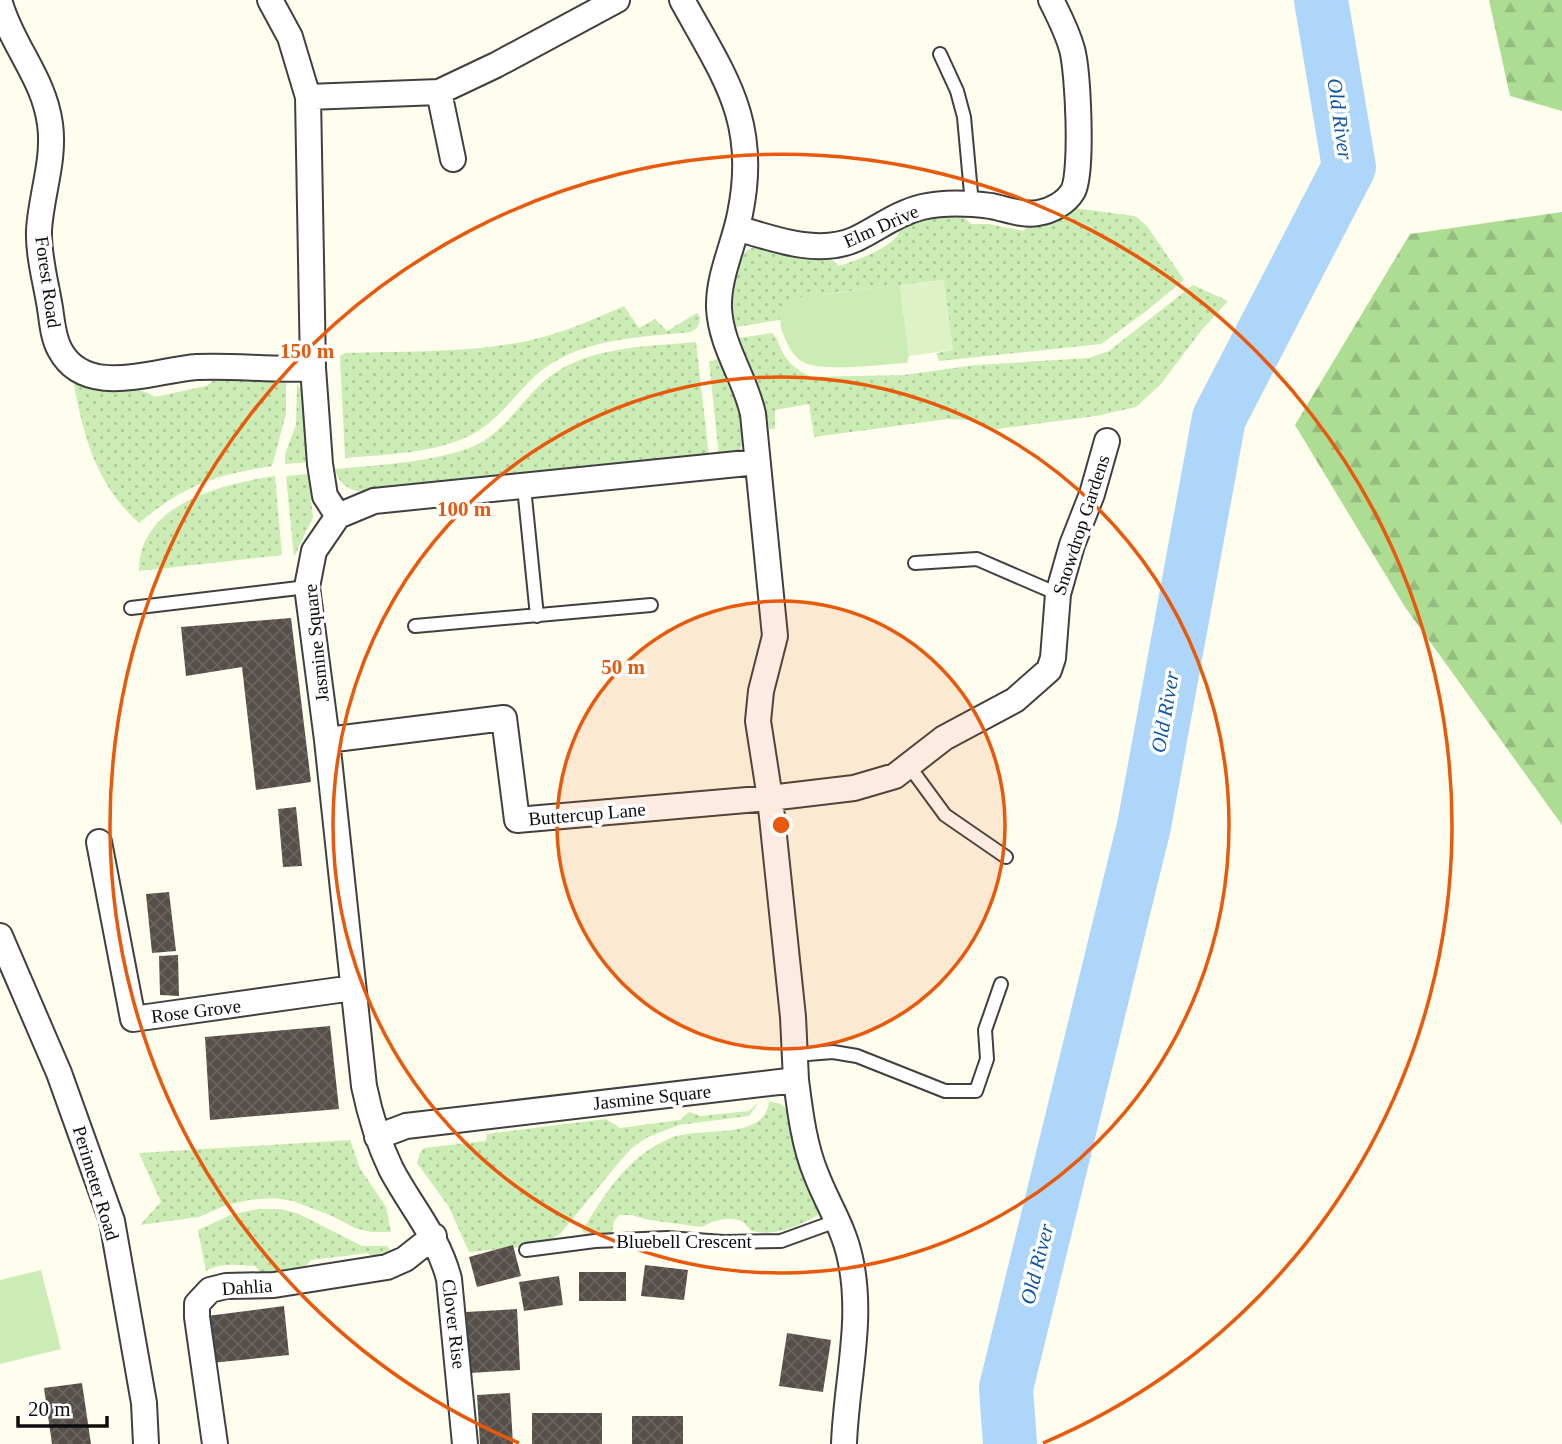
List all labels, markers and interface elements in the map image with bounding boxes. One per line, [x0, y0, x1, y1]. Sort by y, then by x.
water label: Old River [1322, 77, 1358, 162]
street label: Elm Drive [840, 200, 922, 252]
street label: Forest Road [31, 235, 65, 330]
text: 150 m [280, 339, 335, 363]
street label: Snowdrop Gardens [1048, 452, 1114, 598]
text: 100 m [437, 497, 492, 521]
street label: Jasmine Square [299, 583, 333, 703]
text: 50 m [601, 655, 645, 679]
water label: Old River [1146, 669, 1184, 755]
street label: Buttercup Lane [527, 798, 647, 830]
centre of rings [769, 813, 793, 837]
street label: Rose Grove [150, 995, 242, 1027]
street label: Jasmine Square [592, 1080, 712, 1114]
street label: Perimeter Road [69, 1123, 124, 1243]
water label: Old River [1015, 1220, 1059, 1307]
street label: Bluebell Crescent [616, 1231, 753, 1252]
street label: Dahlia [221, 1275, 274, 1299]
street label: Clover Rise [438, 1278, 470, 1370]
scale bar [18, 1384, 107, 1428]
text: 20 m [28, 1397, 71, 1421]

